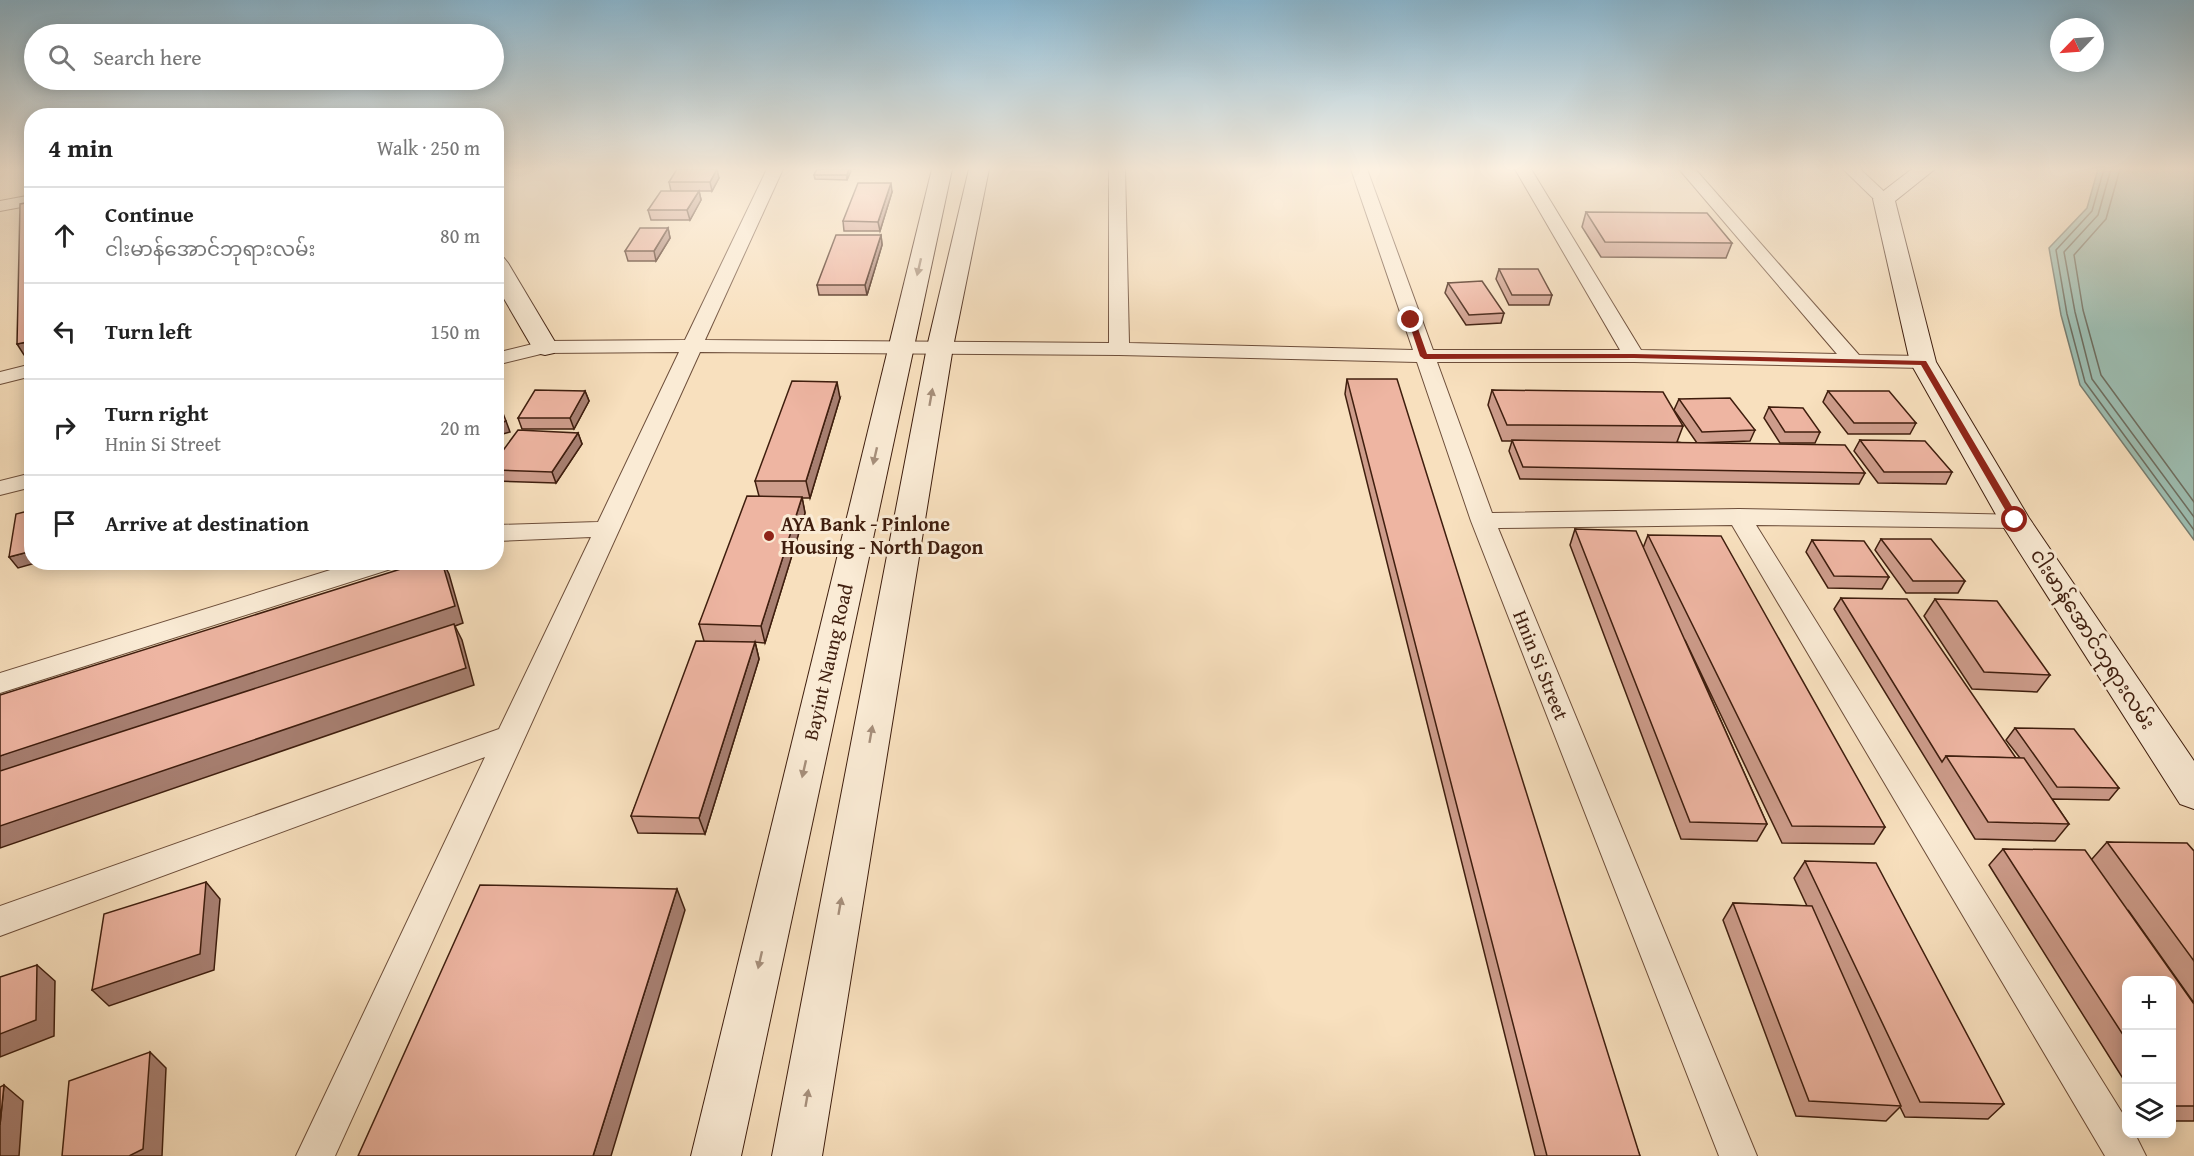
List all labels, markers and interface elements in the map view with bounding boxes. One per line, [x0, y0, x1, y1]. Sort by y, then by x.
north arrow [2050, 18, 2104, 72]
search box [24, 24, 504, 90]
icon: search [45, 41, 78, 74]
text: Search here [93, 41, 202, 73]
text: 4 min [48, 128, 113, 167]
text: Walk · 250 m [377, 133, 480, 162]
text: Continue [105, 198, 194, 230]
icon: ahead [48, 219, 81, 252]
text: 80 m [440, 221, 480, 250]
text: ငါးမာန်အောင်ဘုရားလမ်း [105, 234, 315, 263]
one-way arrow [914, 257, 923, 276]
route end [1397, 306, 1423, 332]
icon: left [48, 315, 81, 348]
text: Turn left [105, 315, 192, 347]
text: 150 m [430, 317, 480, 346]
one-way arrow [927, 388, 936, 407]
text: Turn right [105, 397, 208, 429]
icon: right [48, 411, 81, 444]
text: 20 m [440, 413, 480, 442]
text: Hnin Si Street [105, 429, 221, 458]
one-way arrow [870, 447, 879, 466]
route start [2001, 506, 2027, 532]
icon: arrive [48, 507, 81, 540]
text: Arrive at destination [105, 507, 309, 539]
place label: AYA Bank - Pinlone Housing - North Dagon [781, 509, 984, 561]
marker: AYA Bank - Pinlone Housing - North Dagon [762, 529, 776, 543]
street label: ငါးမာန်အောင်ဘုရားလမ်း [2021, 543, 2163, 736]
street label: Bayint Naung Road [795, 580, 860, 743]
street label: Hnin Si Street [1506, 606, 1577, 724]
one-way arrow [867, 724, 876, 743]
one-way arrow [798, 760, 808, 779]
one-way arrow [836, 897, 845, 916]
one-way arrow [755, 950, 765, 969]
map controls [2122, 976, 2176, 1138]
button: + [2122, 976, 2176, 1030]
button: − [2122, 1030, 2176, 1084]
button: layers [2122, 1084, 2176, 1138]
one-way arrow [803, 1089, 812, 1108]

